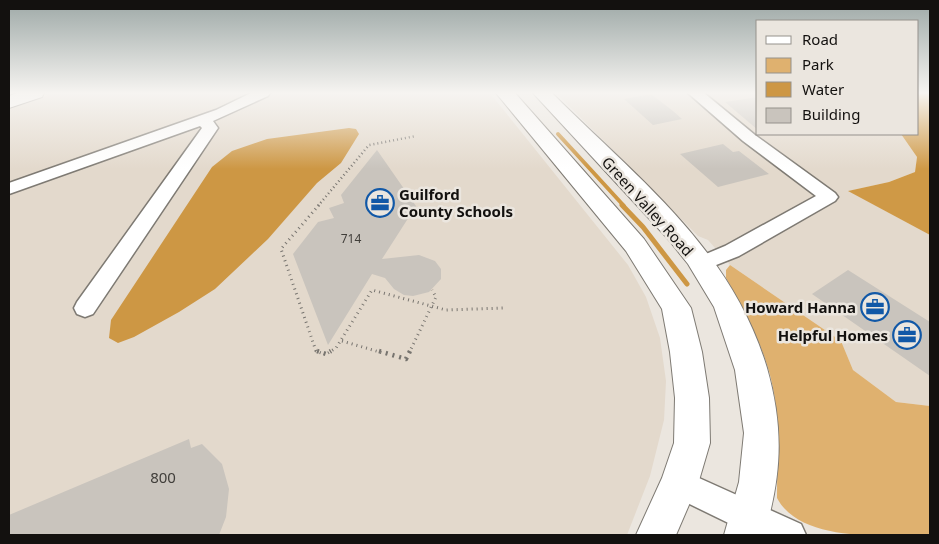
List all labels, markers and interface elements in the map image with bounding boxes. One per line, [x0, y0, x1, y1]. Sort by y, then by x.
legend [756, 20, 919, 135]
text: Road [802, 29, 838, 49]
text: Park [802, 54, 834, 74]
text: Water [802, 79, 844, 99]
text: Building [802, 104, 860, 124]
street label: Green Valley Road [598, 152, 698, 260]
place label: Guilford County Schools [399, 184, 513, 221]
office icon: Guilford County Schools [365, 188, 395, 218]
house number: 714 [341, 230, 361, 247]
office icon: Howard Hanna [860, 292, 890, 322]
place label: Howard Hanna [745, 297, 856, 317]
office icon: Helpful Homes [892, 320, 922, 350]
place label: Helpful Homes [778, 325, 888, 345]
house number: 800 [150, 467, 176, 487]

